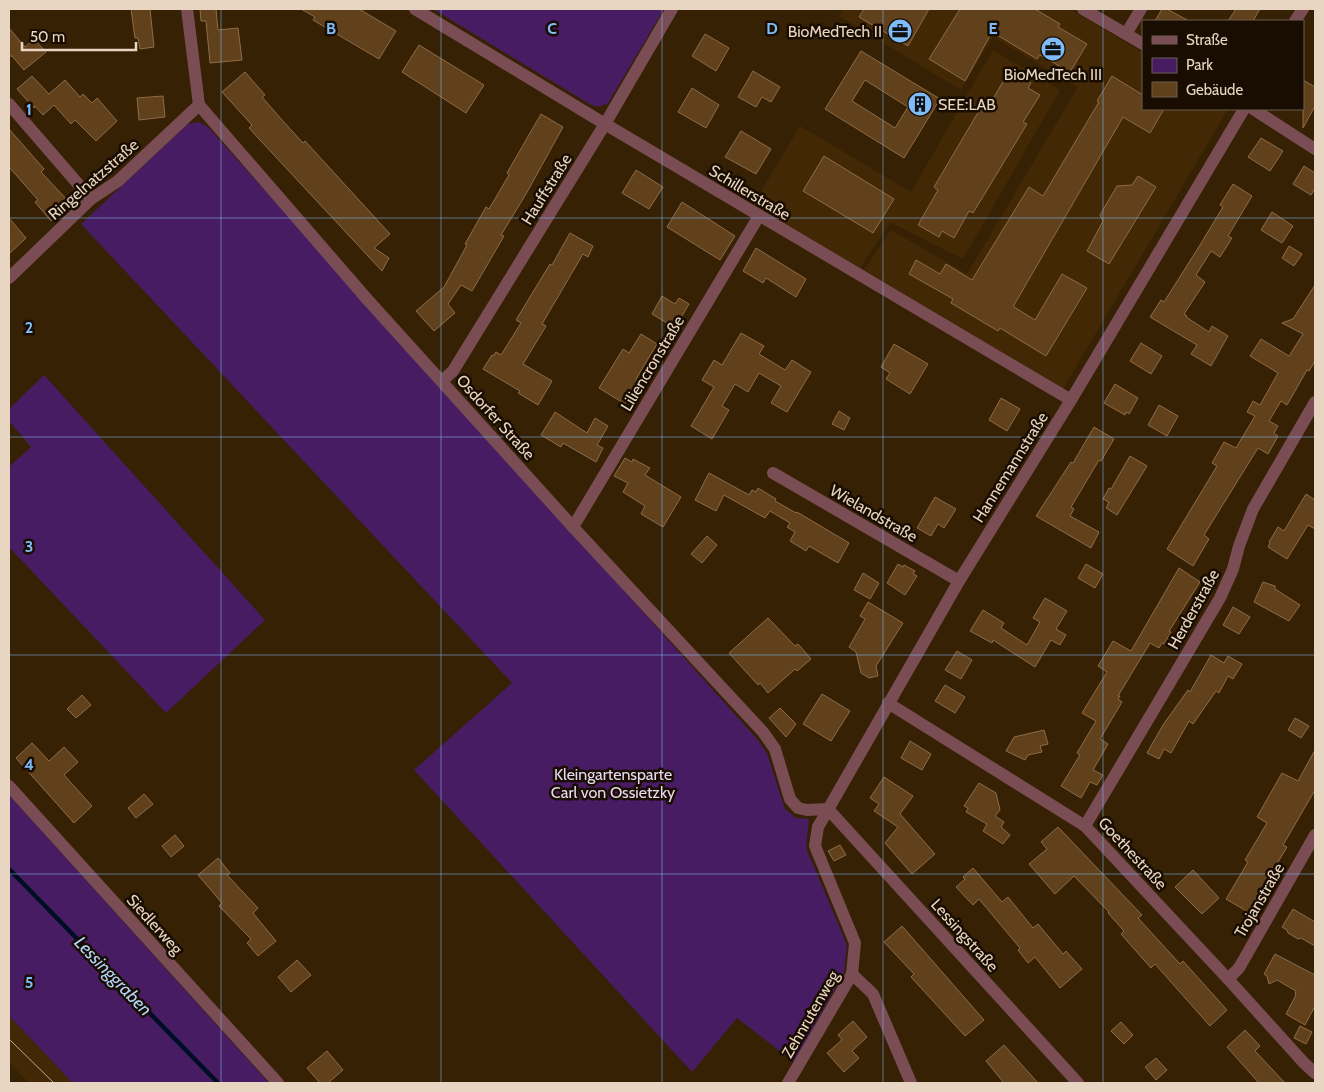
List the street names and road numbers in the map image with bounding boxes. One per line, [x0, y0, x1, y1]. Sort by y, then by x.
street label: Ringelnatzstraße [44, 135, 142, 224]
street label: Hauffstraße [517, 150, 576, 228]
street label: Schillerstraße [706, 161, 794, 224]
street label: Liliencronstraße [617, 312, 688, 414]
street label: Osdorfer Straße [452, 371, 539, 464]
street label: Hannemannstraße [969, 409, 1052, 526]
street label: Wielandstraße [827, 481, 921, 546]
street label: Herderstraße [1164, 566, 1223, 652]
street label: Goethestraße [1094, 813, 1171, 893]
street label: Trojanstraße [1231, 860, 1288, 941]
street label: Siedlerweg [123, 890, 187, 959]
street label: Lessingstraße [927, 895, 1002, 976]
street label: Zehnrutenweg [778, 966, 844, 1061]

